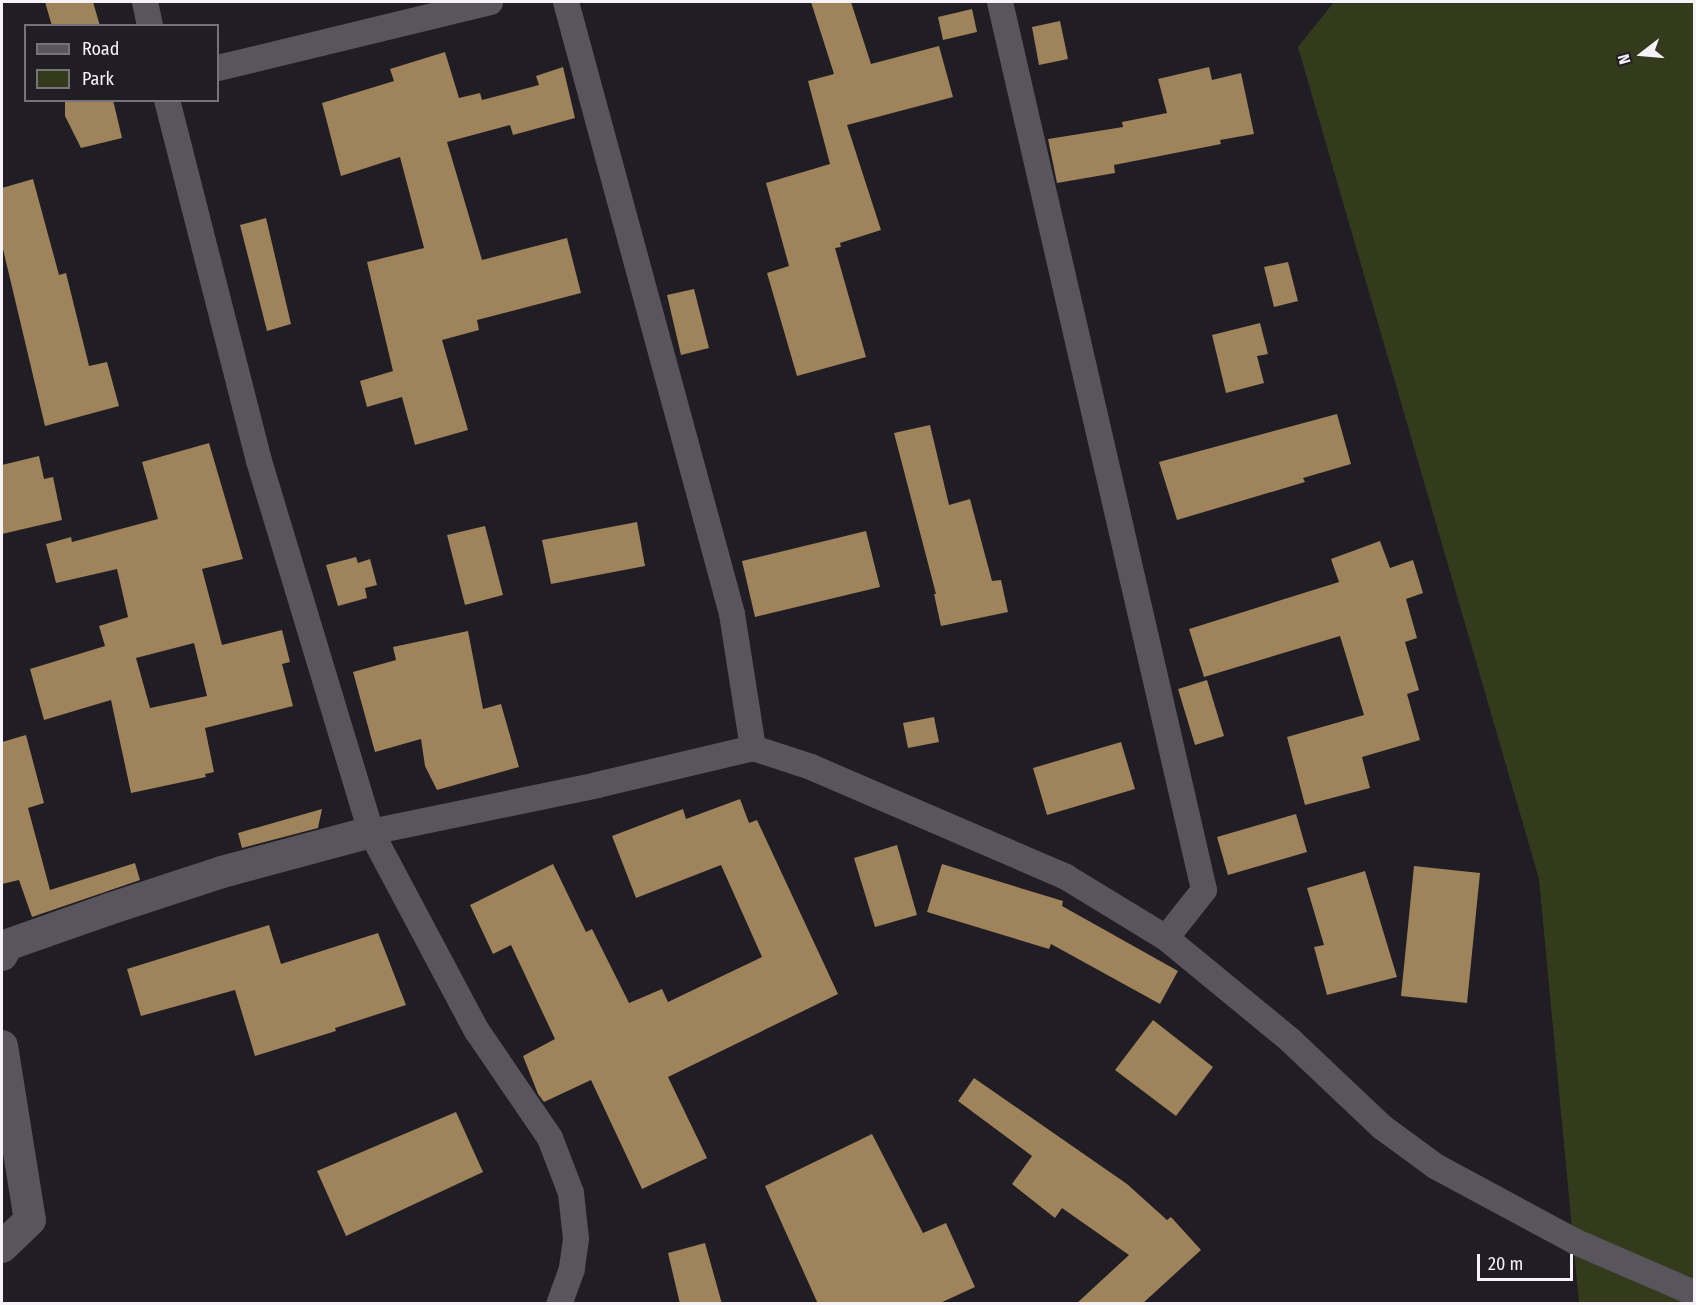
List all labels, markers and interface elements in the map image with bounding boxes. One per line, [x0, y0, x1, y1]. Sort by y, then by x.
legend [24, 24, 219, 102]
north arrow [1612, 24, 1672, 84]
text: Road [82, 38, 119, 60]
text: N [1614, 52, 1635, 66]
text: Park [82, 68, 114, 90]
scale bar [1480, 1242, 1576, 1280]
text: 20 m [1488, 1253, 1523, 1275]

